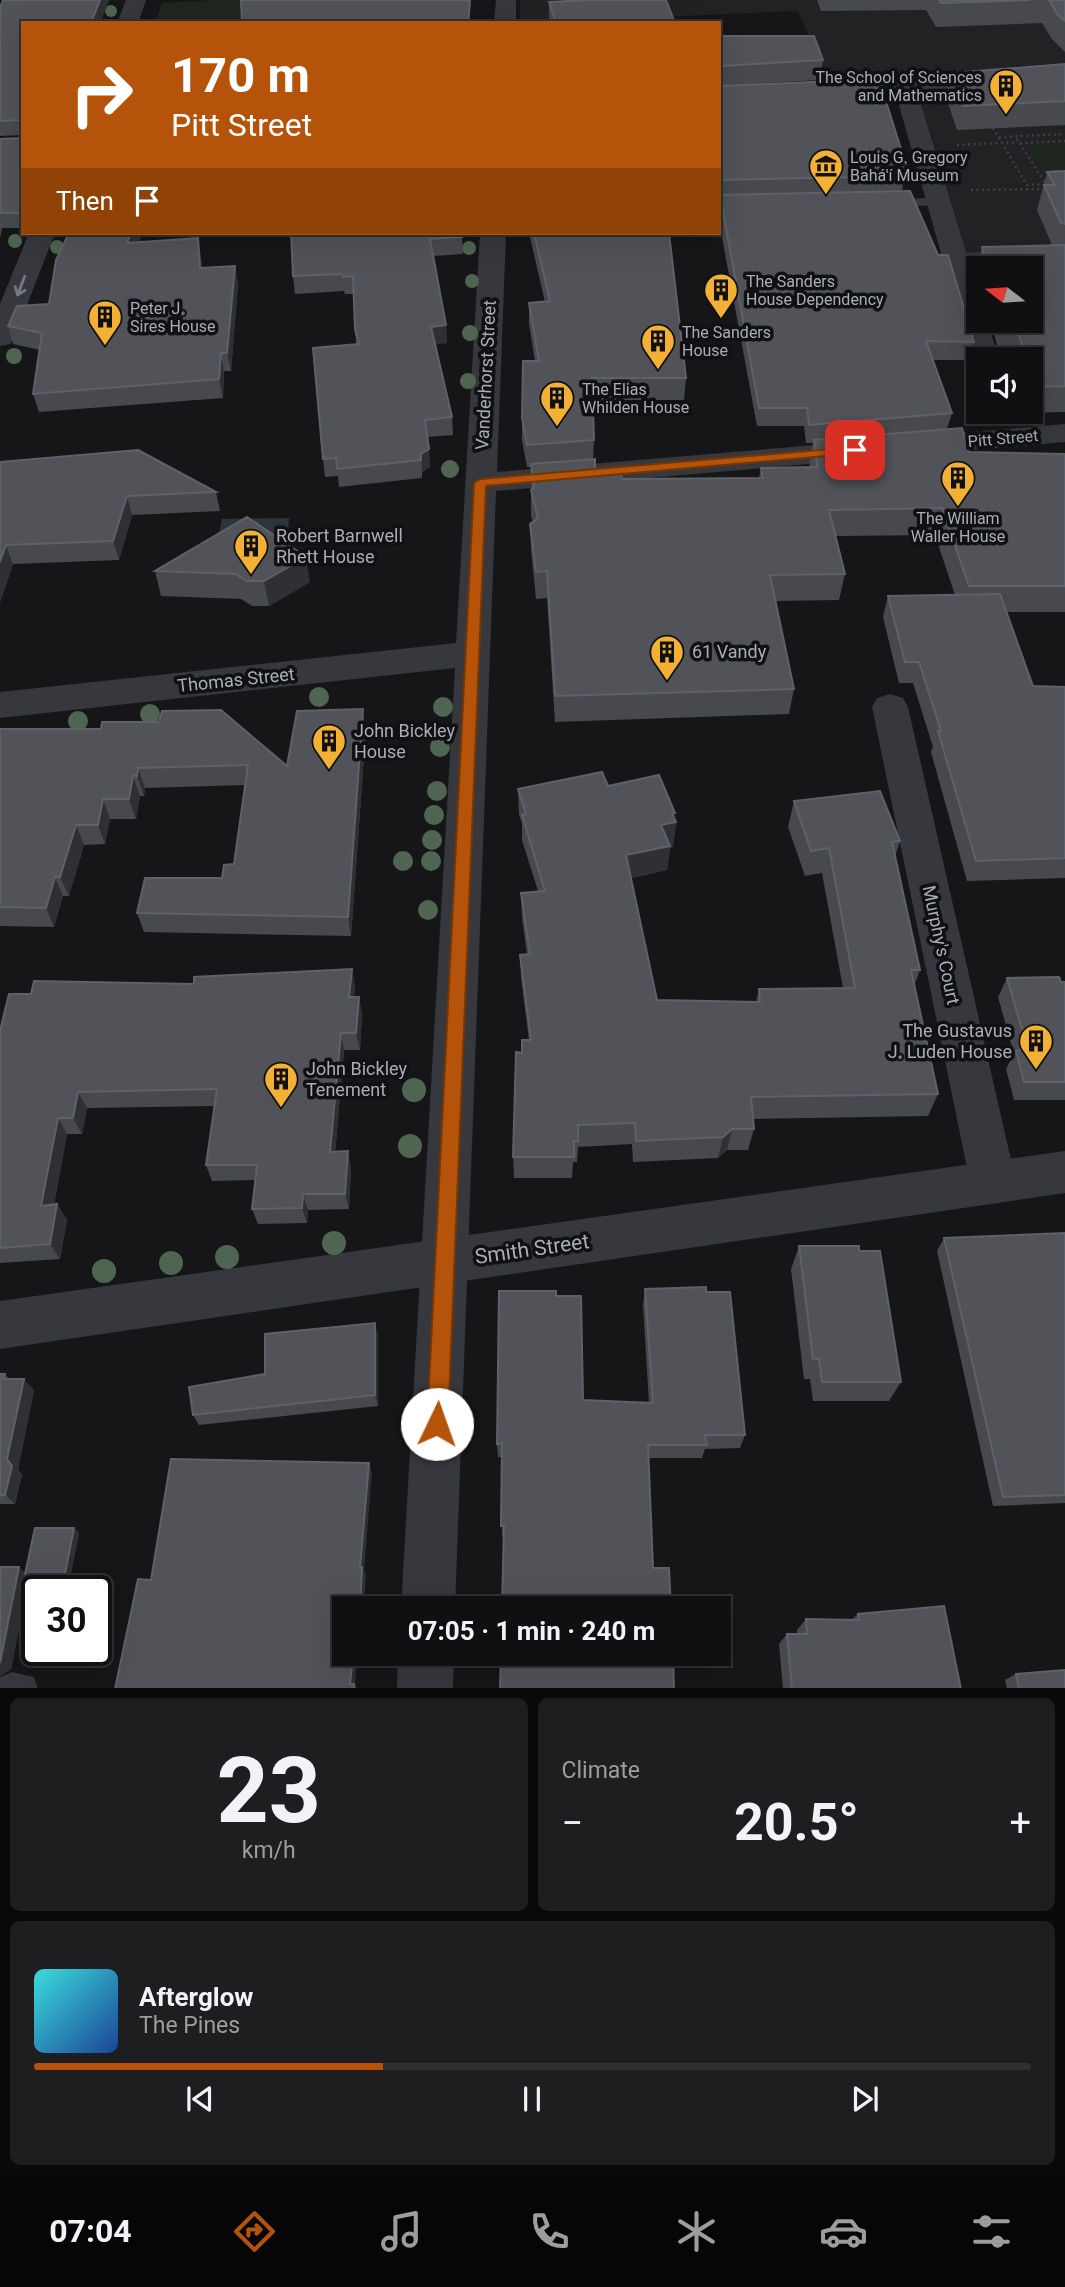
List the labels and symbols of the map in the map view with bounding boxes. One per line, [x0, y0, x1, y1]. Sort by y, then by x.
building icon: The School of Sciences and Mathematics [987, 67, 1025, 116]
place label: The School of Sciences and Mathematics [816, 68, 982, 105]
museum icon: Louis G. Gregory Bahá'í Museum [807, 147, 845, 196]
place label: Louis G. Gregory Bahá'í Museum [850, 148, 968, 185]
north arrow [966, 256, 1043, 332]
building icon: The Sanders House Dependency [702, 271, 740, 320]
place label: The Sanders House Dependency [746, 272, 884, 309]
one-way arrow [13, 274, 26, 296]
building icon: Peter J. Sires House [86, 298, 124, 347]
place label: Peter J. Sires House [130, 299, 215, 336]
street label: Vanderhorst Street [471, 299, 500, 450]
building icon: The Sanders House [639, 322, 677, 371]
place label: The Sanders House [682, 323, 771, 360]
building icon: The Elias Whilden House [538, 379, 576, 428]
place label: The Elias Whilden House [582, 380, 689, 417]
pin [825, 420, 885, 480]
street label: Pitt Street [967, 426, 1039, 451]
building icon: The William Waller House [939, 459, 977, 508]
place label: The William Waller House [911, 509, 1005, 546]
place label: Robert Barnwell Rhett House [276, 525, 403, 567]
building icon: Robert Barnwell Rhett House [232, 527, 270, 576]
building icon: 61 Vandy [648, 633, 686, 682]
place label: 61 Vandy [692, 641, 767, 662]
street label: Thomas Street [176, 663, 296, 696]
place label: John Bickley House [354, 720, 455, 762]
building icon: John Bickley House [310, 722, 348, 771]
street label: Murphy's Court [919, 884, 964, 1006]
place label: The Gustavus J. Luden House [888, 1020, 1012, 1062]
building icon: The Gustavus J. Luden House [1017, 1022, 1055, 1071]
place label: John Bickley Tenement [306, 1058, 407, 1100]
building icon: John Bickley Tenement [262, 1060, 300, 1109]
street label: Smith Street [473, 1229, 591, 1269]
position arrow [400, 1387, 474, 1461]
speed limit sign: 30 [21, 1575, 112, 1666]

